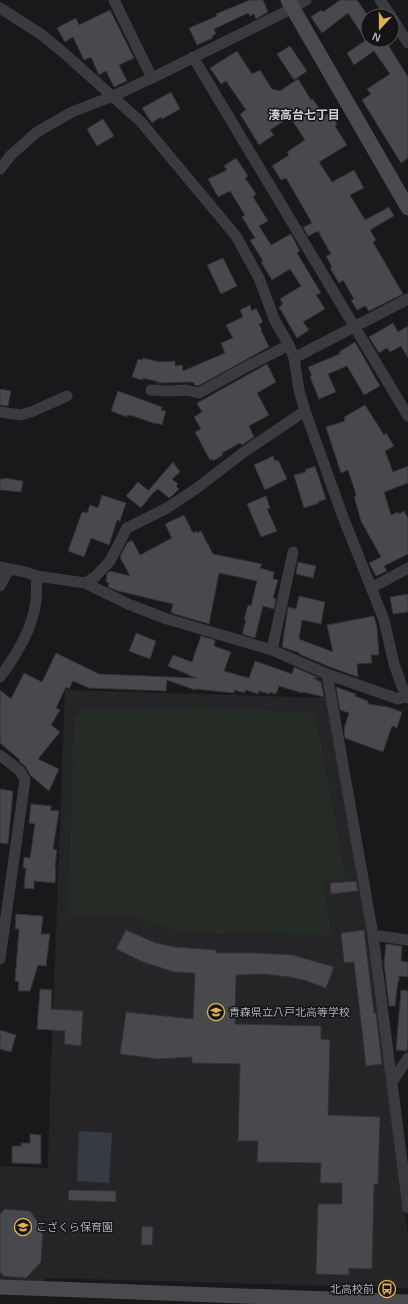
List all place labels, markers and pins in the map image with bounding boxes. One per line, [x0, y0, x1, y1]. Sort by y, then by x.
school or university icon: 青森県立八戸北高等学校 [206, 1002, 226, 1022]
place label: 青森県立八戸北高等学校 [229, 1006, 350, 1018]
school or university icon: こざくら保育園 [13, 1217, 33, 1237]
place label: こざくら保育園 [36, 1221, 113, 1233]
bus stop icon: 北高校前 [377, 1279, 397, 1299]
place label: 北高校前 [330, 1283, 374, 1295]

